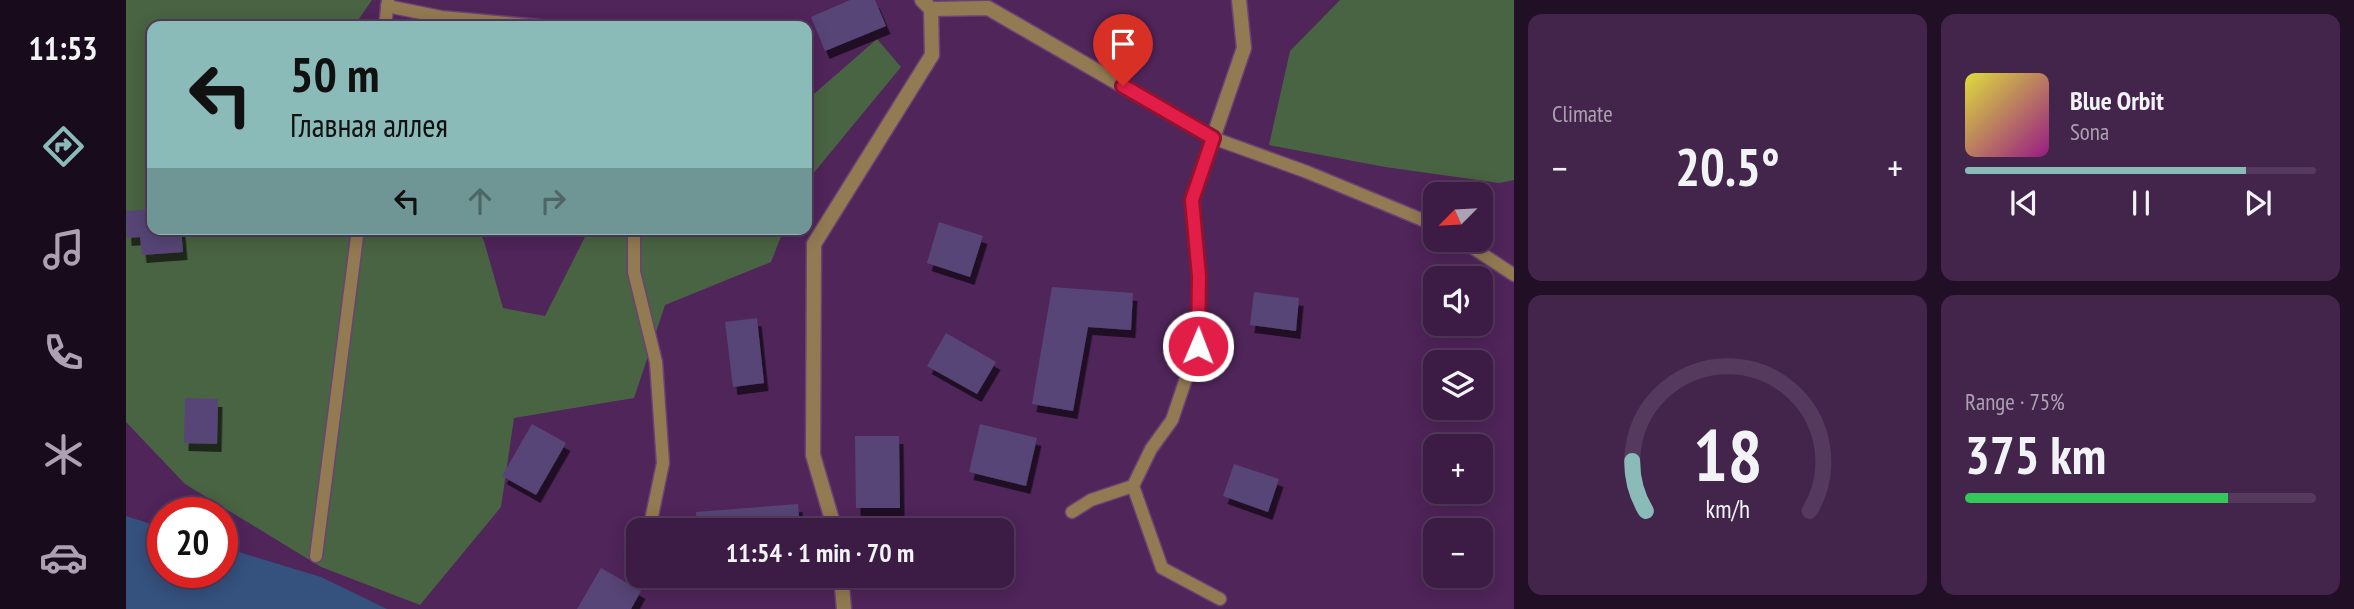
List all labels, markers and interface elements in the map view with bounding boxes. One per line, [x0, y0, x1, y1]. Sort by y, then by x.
pin [1093, 14, 1153, 86]
icon: arrive [1104, 25, 1142, 63]
text: 11:53 [28, 27, 98, 69]
text: 50 m [290, 42, 379, 106]
icon: left [175, 49, 266, 140]
text: Blue Orbit [2070, 84, 2164, 117]
text: Climate [1552, 99, 1613, 128]
text: Главная аллея [290, 104, 448, 146]
text: Sona [2070, 117, 2109, 146]
icon: directions [39, 122, 88, 171]
text: 20.5° [1675, 133, 1780, 200]
text: − [1552, 143, 1568, 192]
text: + [1887, 143, 1903, 192]
icon: left [388, 182, 426, 220]
icon: ahead [461, 182, 499, 220]
icon: right [534, 182, 572, 220]
north arrow [1423, 182, 1493, 252]
map controls [1423, 182, 1493, 588]
icon: previous [2005, 184, 2043, 222]
icon: pause [2122, 184, 2160, 222]
icon: next [2239, 184, 2277, 222]
icon: music [39, 225, 88, 274]
button: sound [1423, 266, 1493, 336]
position arrow [1161, 309, 1235, 383]
icon: phone [39, 328, 88, 377]
button: layers [1423, 350, 1493, 420]
text: Range · 75% [1965, 387, 2065, 416]
text: 18 [1693, 407, 1762, 501]
text: 375 km [1965, 421, 2106, 488]
icon: climate [39, 430, 88, 479]
button: + [1423, 434, 1493, 504]
text: km/h [1705, 493, 1750, 525]
speed limit sign: 20 [147, 497, 238, 588]
button: − [1423, 518, 1493, 588]
icon: car [39, 533, 88, 582]
text: 11:54 · 1 min · 70 m [726, 536, 914, 569]

